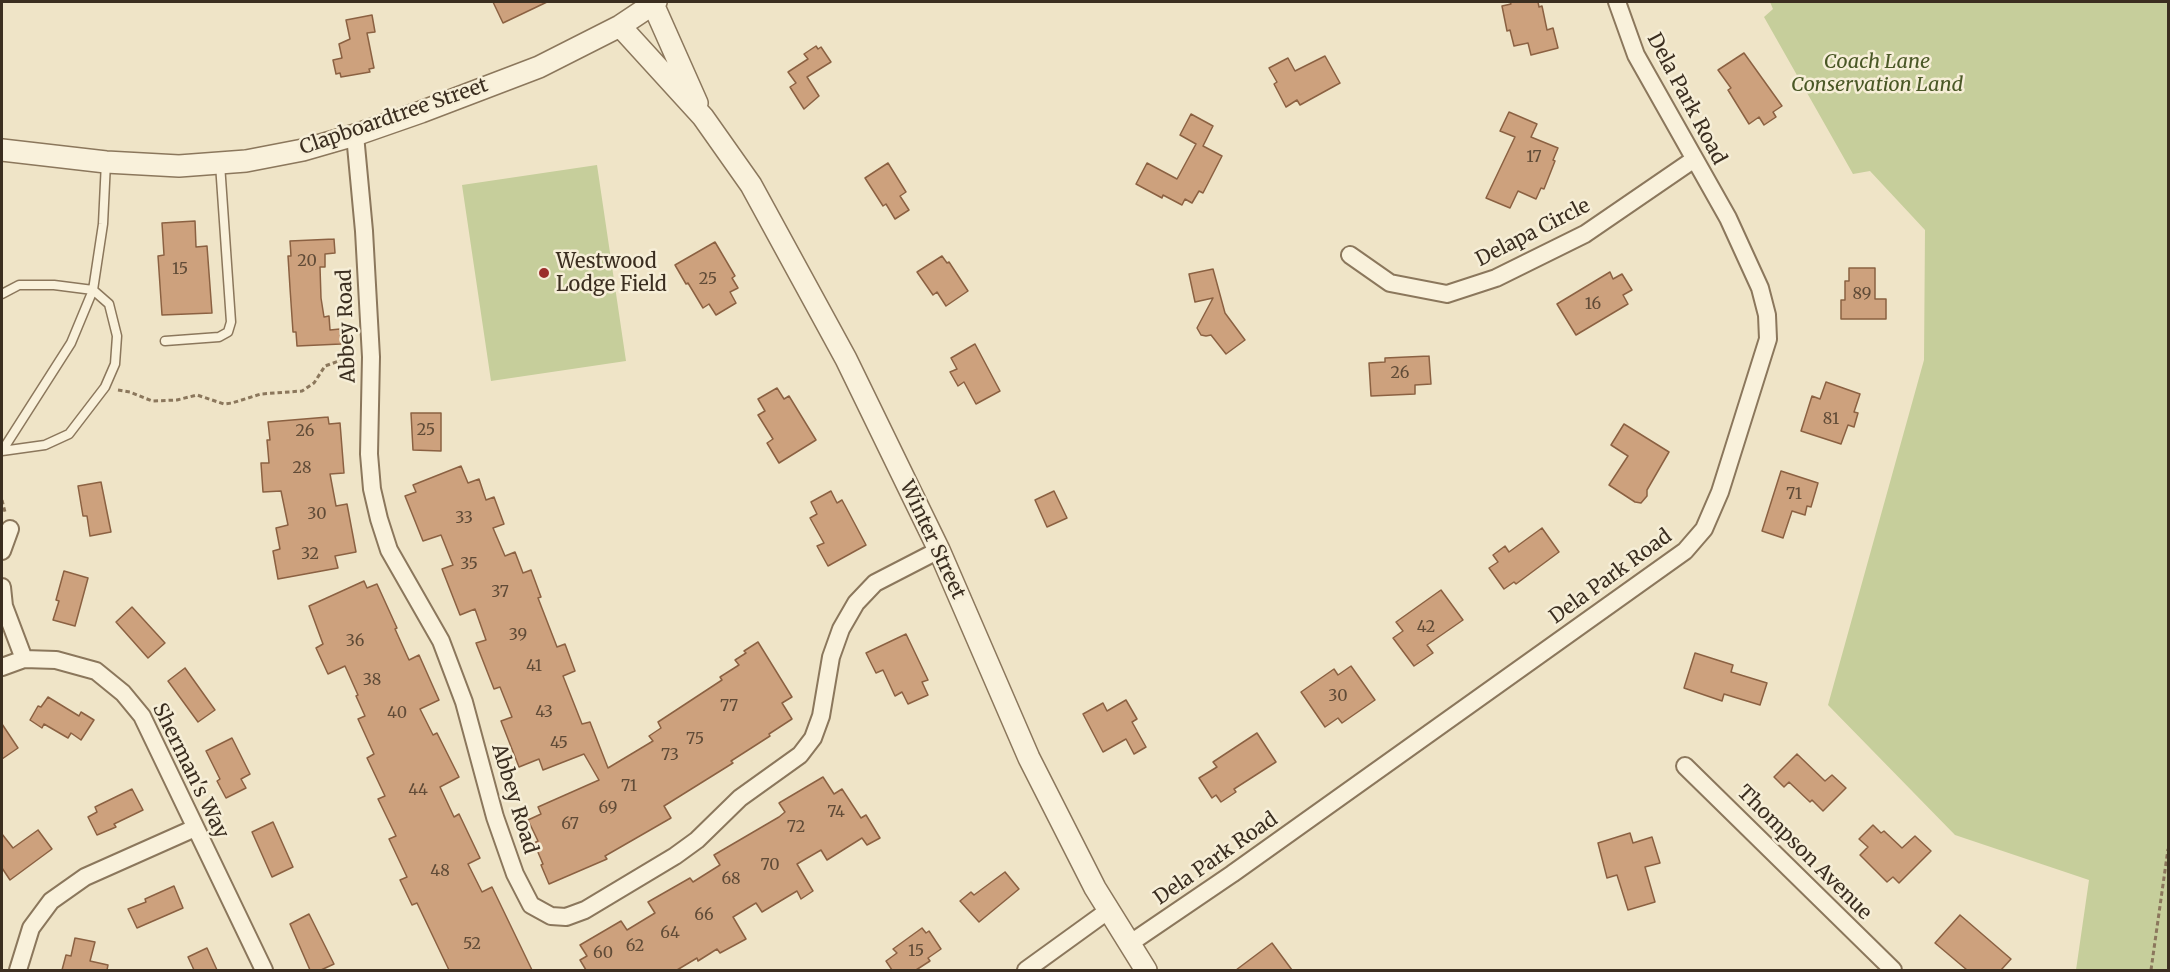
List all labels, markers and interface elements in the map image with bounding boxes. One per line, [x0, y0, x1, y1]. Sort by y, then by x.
street label: Dela Park Road [1641, 29, 1731, 169]
park label: Coach Lane Conservation Land [1791, 50, 1963, 97]
street label: Clapboardtree Street [297, 74, 491, 160]
house number: 17 [1526, 147, 1542, 167]
street label: Delapa Circle [1472, 194, 1594, 272]
place label: Westwood Lodge Field [556, 250, 667, 297]
house number: 20 [297, 251, 317, 271]
house number: 15 [172, 259, 188, 279]
marker: Westwood Lodge Field [537, 266, 551, 280]
street label: Abbey Road [333, 269, 361, 383]
house number: 25 [699, 269, 717, 289]
house number: 89 [1853, 284, 1871, 304]
house number: 16 [1585, 294, 1601, 314]
house number: 26 [1391, 363, 1409, 383]
house number: 81 [1823, 409, 1839, 429]
house number: 25 [417, 420, 435, 440]
house number: 26 [296, 421, 314, 441]
house number: 28 [293, 458, 311, 478]
street label: Winter Street [894, 477, 970, 603]
house number: 71 [1786, 484, 1802, 504]
house number: 30 [307, 504, 327, 524]
house number: 33 [455, 508, 473, 528]
street label: Dela Park Road [1545, 525, 1677, 629]
house number: 32 [301, 544, 319, 564]
house number: 35 [460, 554, 478, 574]
house number: 37 [491, 582, 509, 602]
house number: 42 [1417, 617, 1435, 637]
house number: 39 [509, 625, 527, 645]
house number: 36 [346, 631, 364, 651]
house number: 41 [526, 656, 542, 676]
house number: 38 [363, 670, 381, 690]
house number: 30 [1328, 686, 1348, 706]
house number: 77 [720, 696, 738, 716]
street label: Sherman's Way [147, 699, 233, 843]
house number: 43 [535, 702, 553, 722]
house number: 40 [387, 703, 407, 723]
house number: 75 [686, 729, 704, 749]
house number: 45 [550, 733, 568, 753]
street label: Abbey Road [486, 741, 542, 857]
house number: 73 [661, 745, 679, 765]
house number: 71 [621, 776, 637, 796]
house number: 44 [408, 780, 428, 800]
street label: Thompson Avenue [1732, 781, 1876, 925]
house number: 69 [599, 798, 617, 818]
house number: 74 [827, 802, 845, 822]
street label: Dela Park Road [1150, 808, 1282, 910]
house number: 67 [561, 814, 579, 834]
house number: 72 [787, 817, 805, 837]
house number: 70 [761, 855, 779, 875]
house number: 48 [430, 861, 450, 881]
house number: 68 [721, 869, 741, 889]
house number: 66 [694, 905, 714, 925]
house number: 64 [660, 923, 680, 943]
house number: 52 [463, 934, 481, 954]
house number: 62 [626, 936, 644, 956]
house number: 15 [908, 941, 924, 961]
house number: 60 [593, 943, 613, 963]

